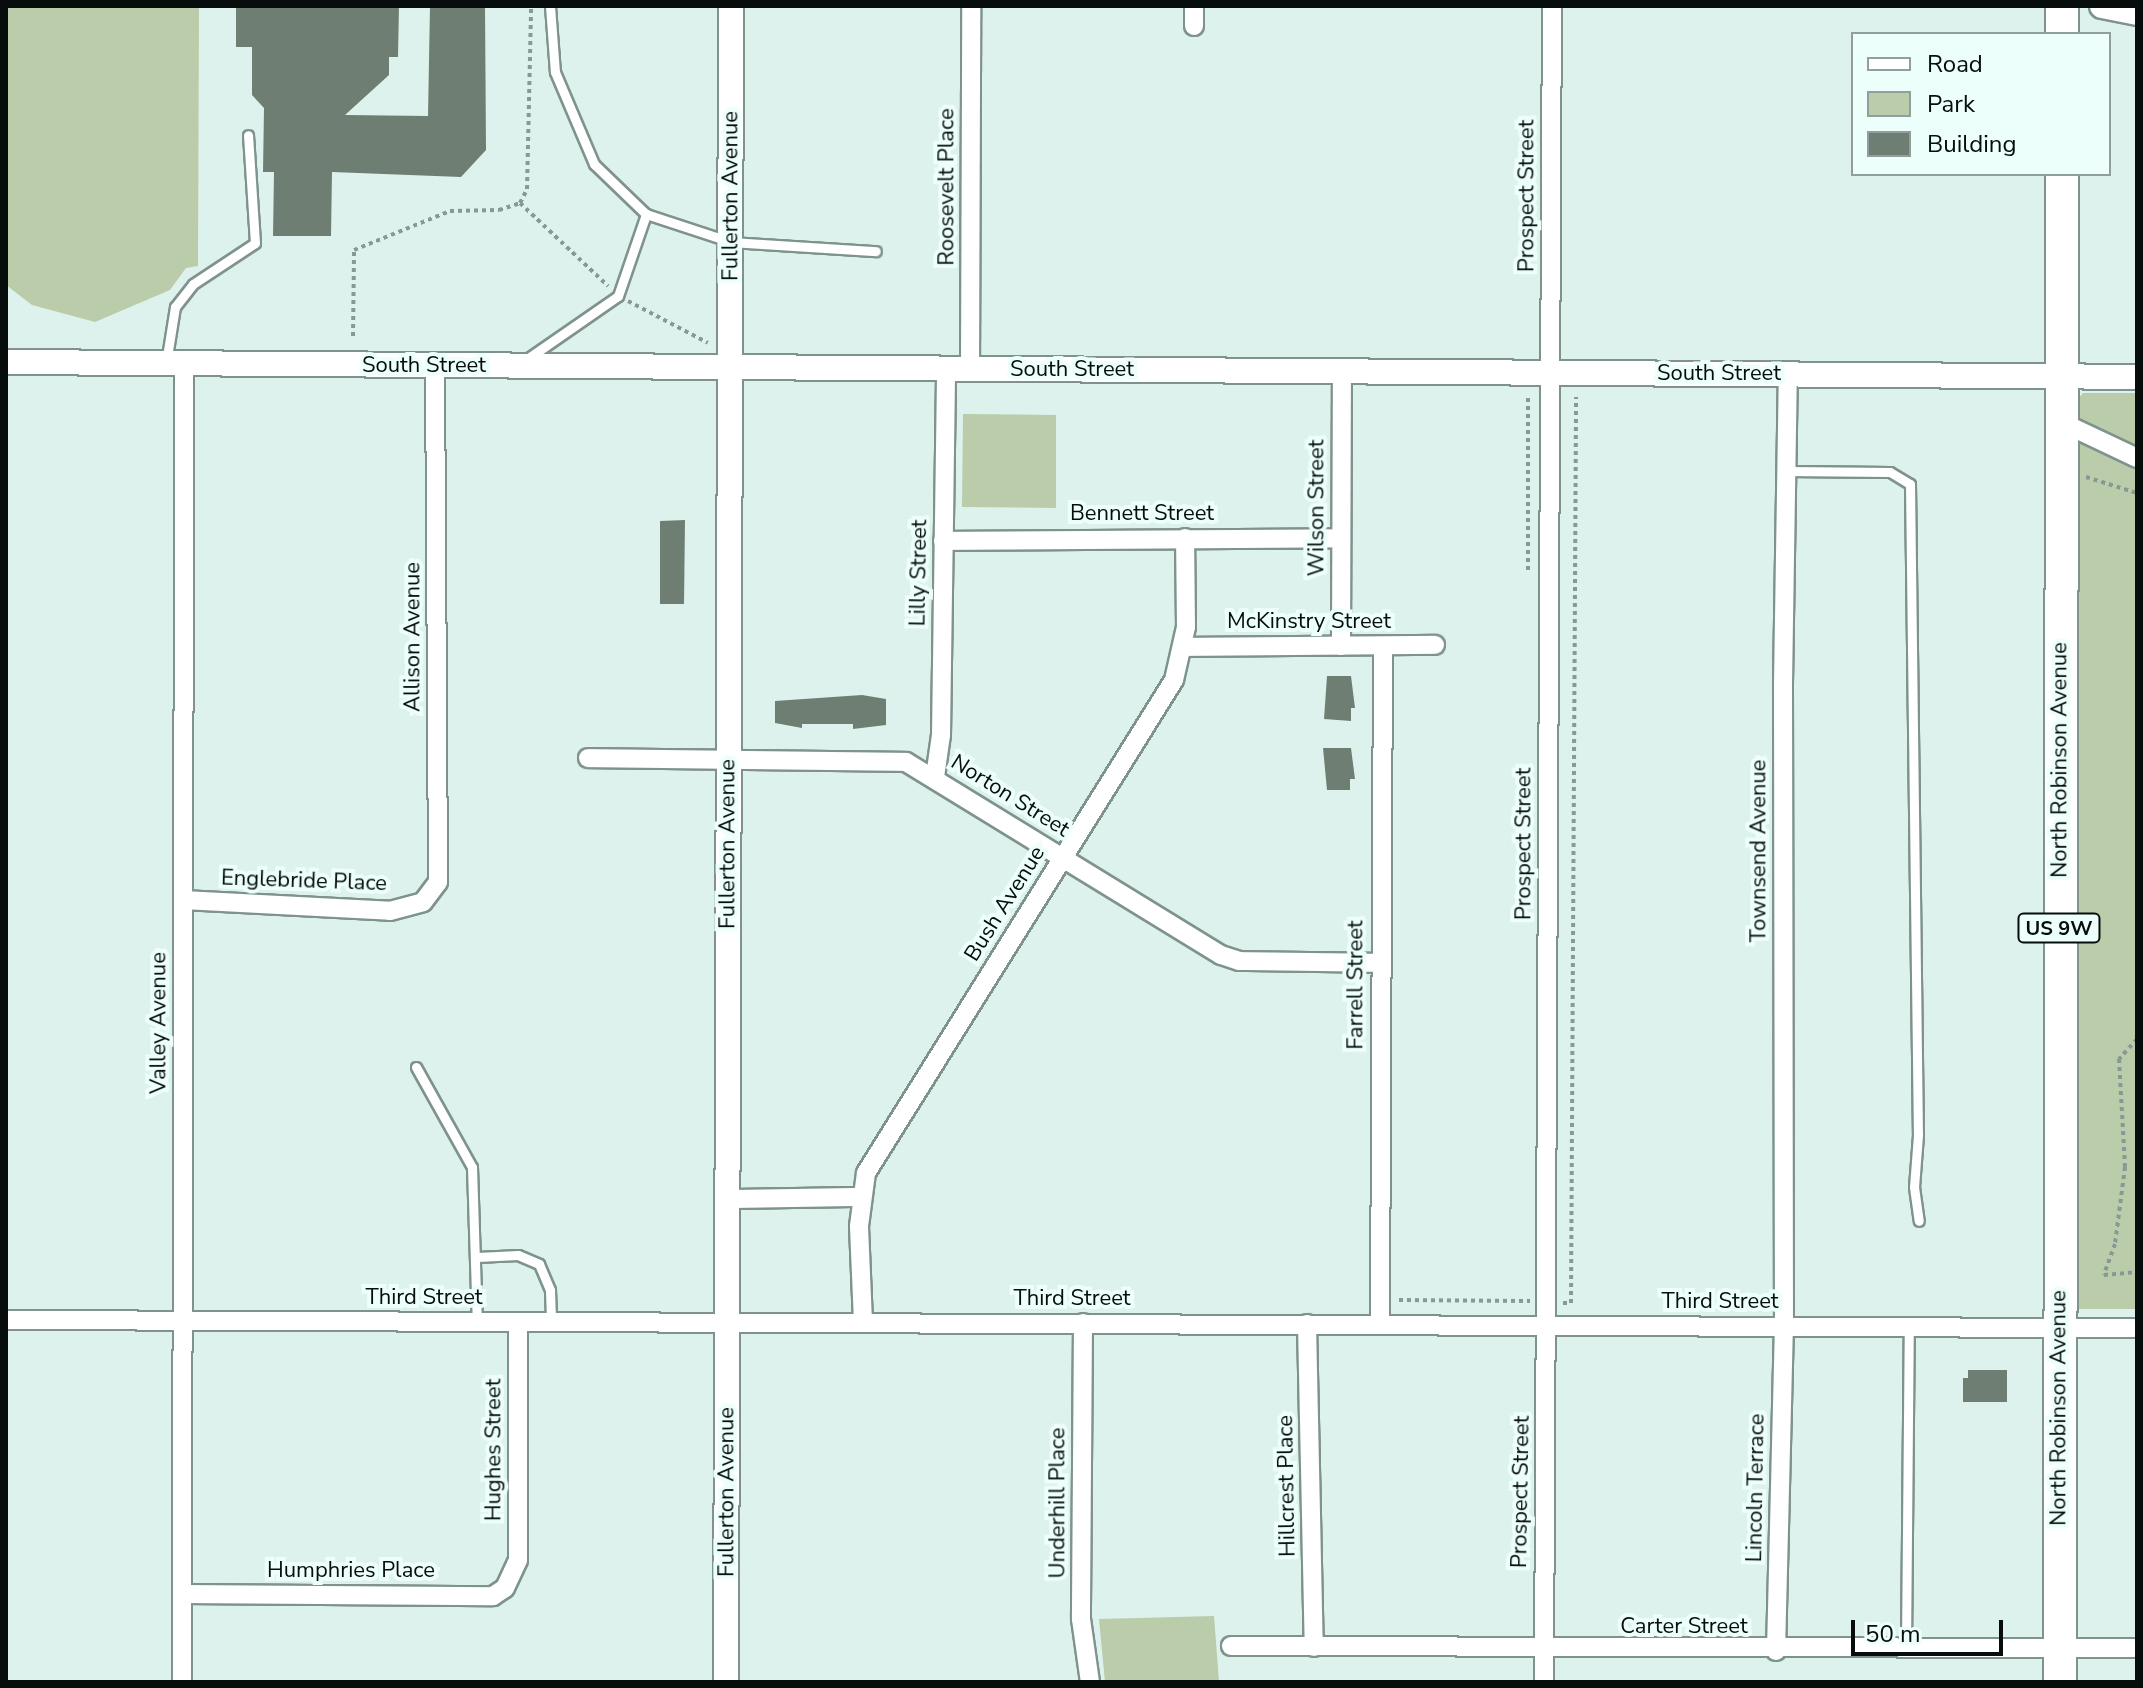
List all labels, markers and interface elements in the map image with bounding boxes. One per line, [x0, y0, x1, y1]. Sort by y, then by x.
legend [1851, 32, 2111, 176]
text: Road [1927, 48, 1983, 80]
text: Park [1927, 88, 1975, 120]
street label: Roosevelt Place [934, 108, 960, 266]
street label: Fullerton Avenue [718, 111, 744, 281]
street label: Prospect Street [1514, 120, 1540, 272]
text: Building [1927, 128, 2017, 160]
street label: South Street [362, 353, 486, 379]
street label: South Street [1010, 357, 1134, 383]
street label: South Street [1657, 361, 1781, 387]
street label: Wilson Street [1304, 440, 1330, 576]
street label: Bennett Street [1070, 501, 1214, 527]
street label: Lilly Street [905, 519, 933, 627]
street label: Allison Avenue [400, 562, 426, 712]
street label: McKinstry Street [1227, 609, 1391, 635]
street label: North Robinson Avenue [2047, 642, 2073, 878]
street label: Norton Street [946, 749, 1074, 843]
street label: Fullerton Avenue [715, 759, 741, 929]
street label: Townsend Avenue [1746, 760, 1772, 942]
street label: Prospect Street [1511, 768, 1537, 920]
street label: Bush Avenue [959, 842, 1051, 966]
street label: Englebride Place [221, 865, 387, 897]
road number: US 9W [2017, 912, 2101, 944]
street label: Farrell Street [1343, 920, 1369, 1050]
street label: Valley Avenue [146, 952, 172, 1094]
street label: Third Street [365, 1285, 483, 1311]
street label: Third Street [1013, 1286, 1131, 1312]
street label: Third Street [1661, 1289, 1779, 1315]
street label: North Robinson Avenue [2046, 1290, 2072, 1526]
street label: Hughes Street [481, 1379, 507, 1521]
street label: Fullerton Avenue [714, 1407, 740, 1577]
street label: Lincoln Terrace [1742, 1413, 1770, 1563]
street label: Hillcrest Place [1273, 1415, 1301, 1557]
street label: Prospect Street [1506, 1416, 1536, 1568]
street label: Underhill Place [1045, 1428, 1071, 1578]
street label: Humphries Place [267, 1558, 435, 1584]
scale bar [1855, 1604, 2007, 1654]
street label: Carter Street [1620, 1614, 1748, 1640]
text: 50 m [1865, 1618, 1921, 1650]

